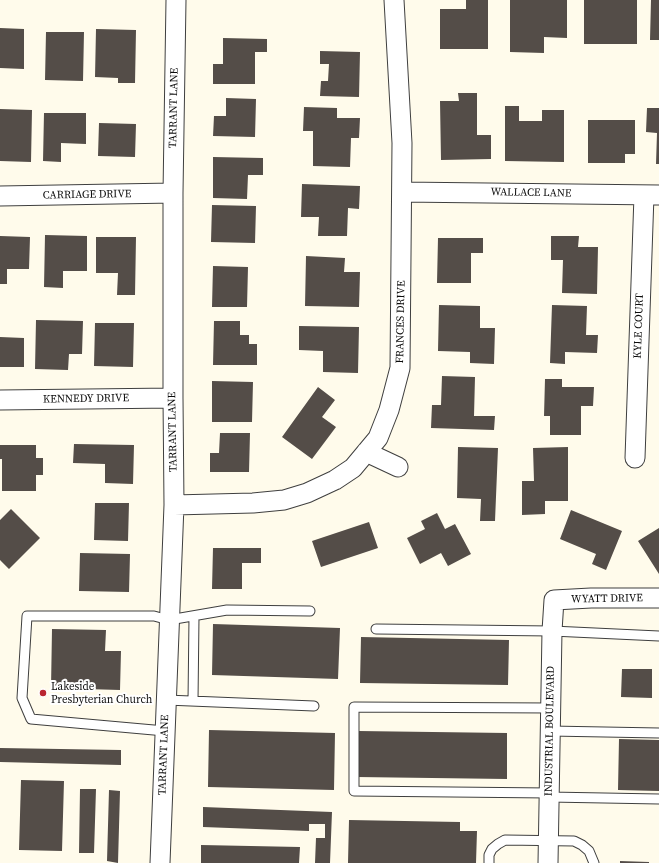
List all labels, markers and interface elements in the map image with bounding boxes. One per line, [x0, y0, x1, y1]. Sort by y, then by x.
street label: TARRANT LANE [167, 68, 181, 148]
street label: WALLACE LANE [490, 186, 572, 200]
street label: CARRIAGE DRIVE [43, 188, 131, 202]
street label: FRANCES DRIVE [394, 280, 408, 364]
street label: KYLE COURT [631, 293, 647, 359]
street label: KENNEDY DRIVE [43, 392, 129, 406]
street label: TARRANT LANE [166, 392, 180, 472]
street label: WYATT DRIVE [571, 592, 643, 606]
street label: INDUSTRIAL BOULEVARD [542, 666, 558, 796]
place label: Lakeside Presbyterian Church [51, 680, 152, 706]
marker: Lakeside Presbyterian Church [38, 688, 48, 698]
street label: TARRANT LANE [156, 715, 172, 795]

